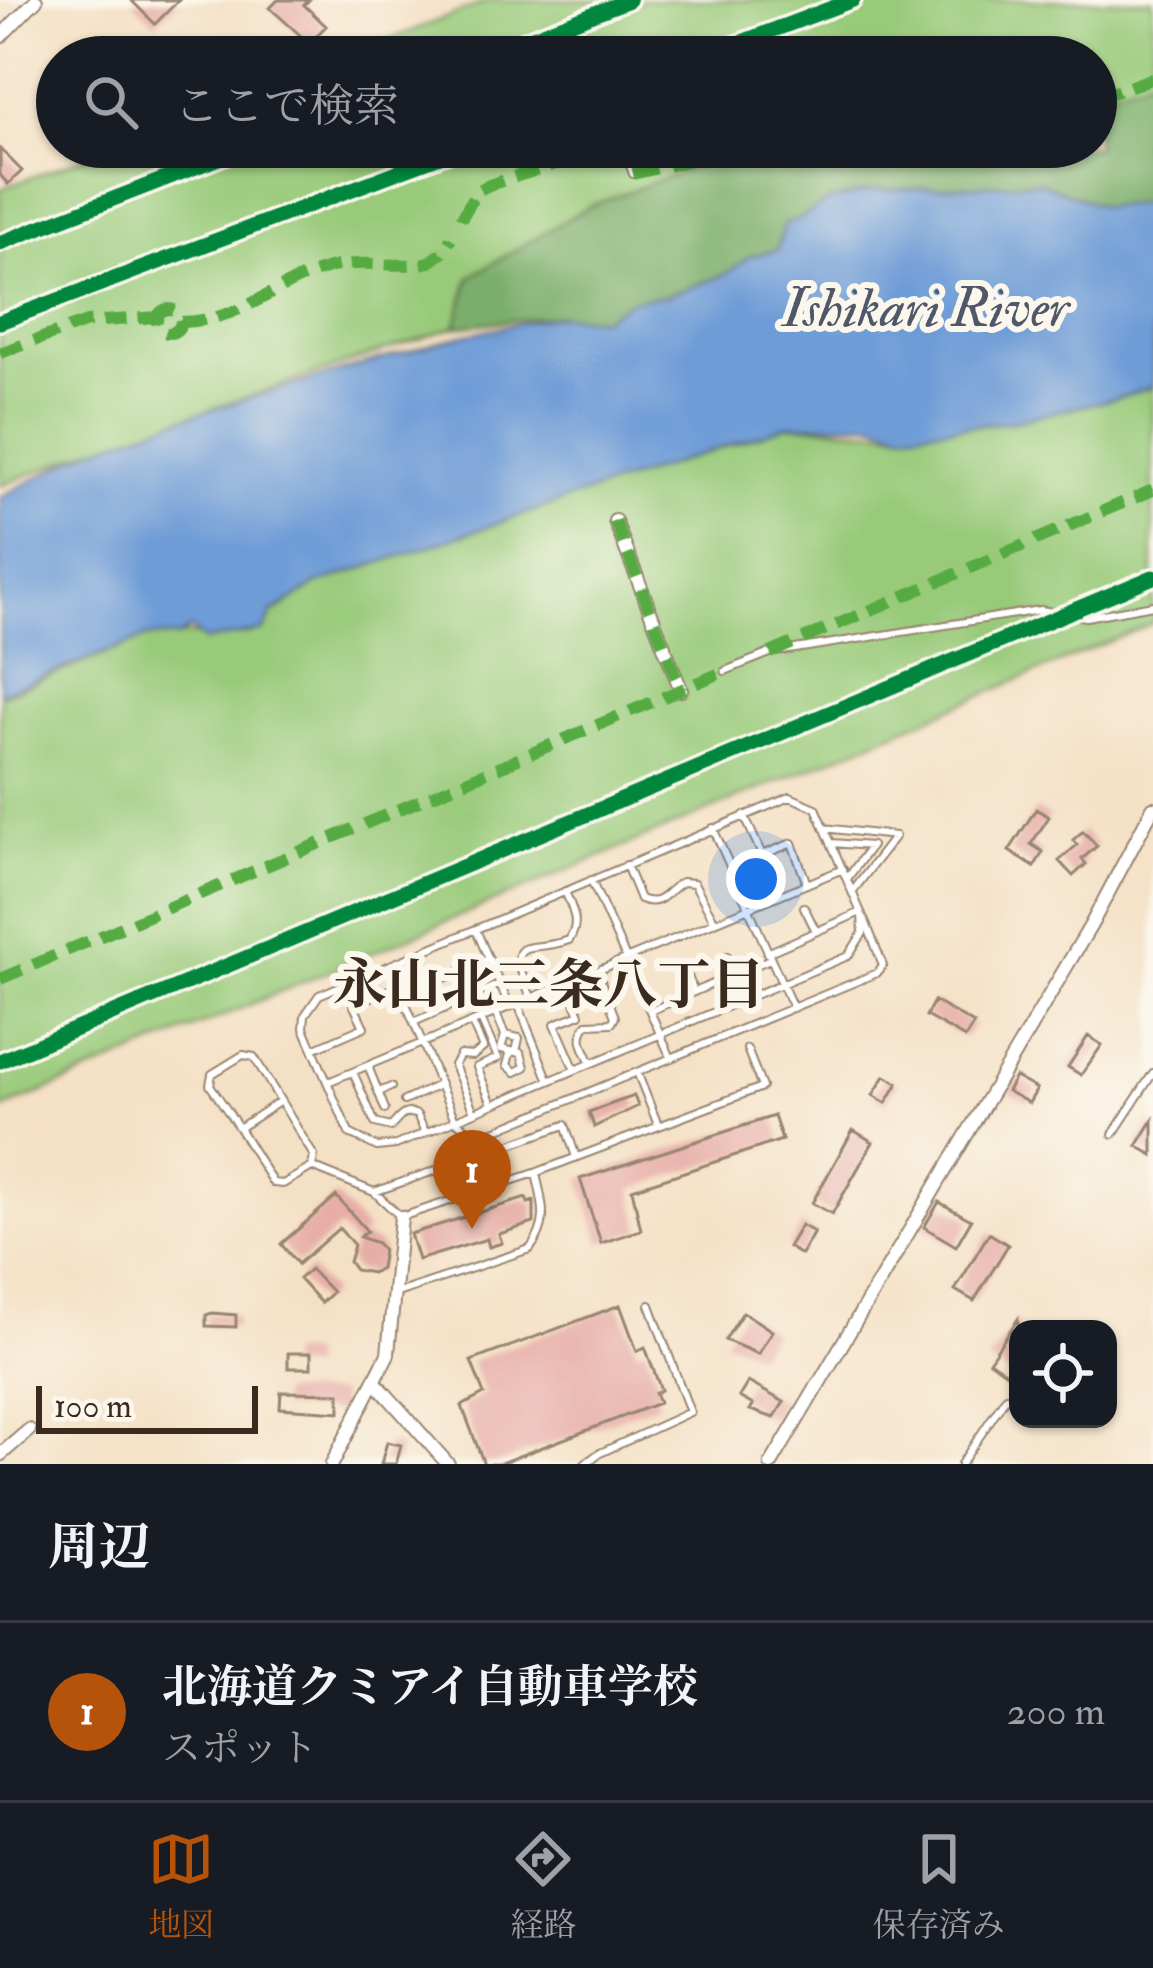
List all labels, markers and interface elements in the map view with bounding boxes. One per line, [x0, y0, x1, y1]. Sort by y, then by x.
search box [36, 36, 1117, 168]
icon: search [78, 69, 144, 135]
text: ここで検索 [174, 79, 399, 135]
water label: Ishikari River [780, 275, 1072, 343]
your location [726, 849, 786, 909]
district label: 永山北三条八丁目 [333, 952, 765, 1020]
pin: 1 [433, 1130, 511, 1229]
map controls [1009, 1320, 1117, 1428]
button: locate [1009, 1320, 1117, 1428]
scale bar [36, 1380, 258, 1433]
text: 100 m [54, 1386, 132, 1427]
text: 周辺 [48, 1516, 150, 1580]
text: 北海道クミアイ自動車学校 [162, 1660, 698, 1716]
text: 1 [80, 1687, 94, 1736]
text: 200 m [1007, 1687, 1105, 1736]
text: スポット [162, 1724, 318, 1773]
tab: 地図 [148, 1826, 214, 1946]
tab: 経路 [510, 1826, 576, 1946]
tab: 保存済み [873, 1826, 1005, 1946]

